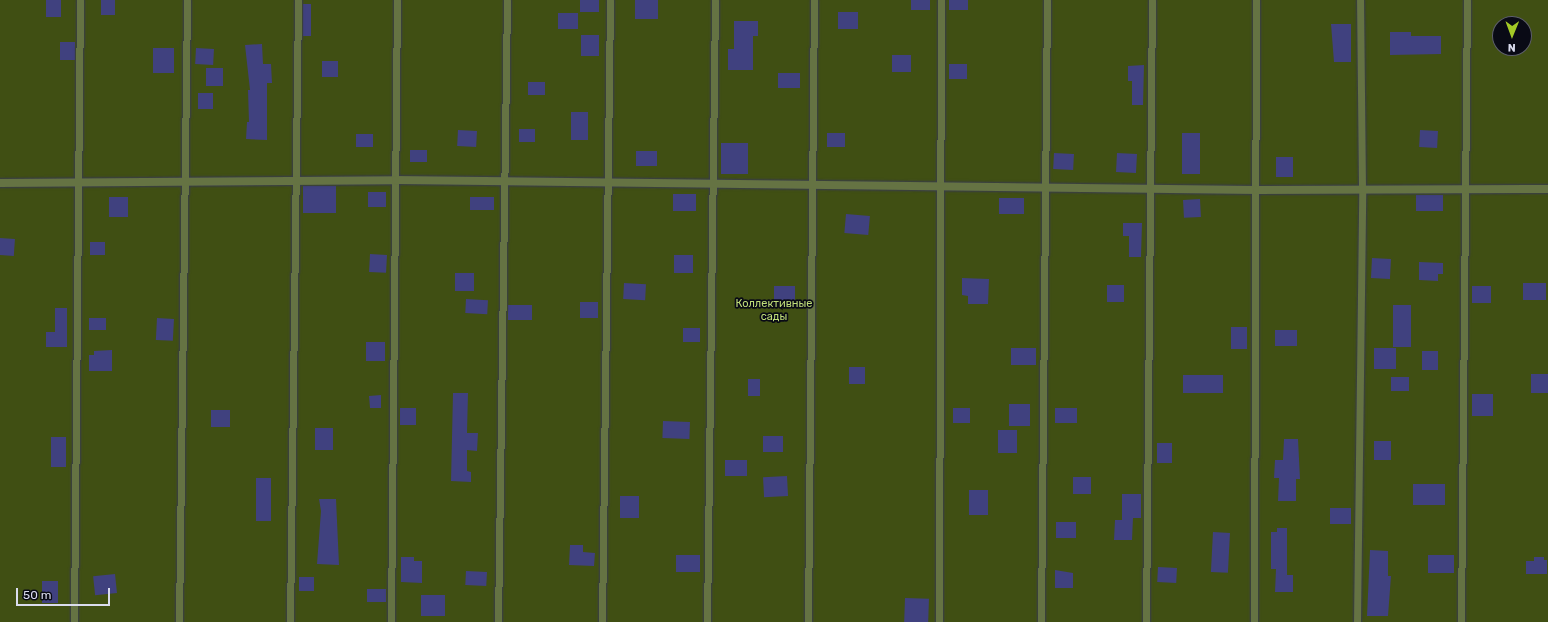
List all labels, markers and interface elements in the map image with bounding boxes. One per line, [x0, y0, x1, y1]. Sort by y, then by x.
north arrow [1492, 16, 1532, 56]
text: N [1508, 41, 1516, 54]
park label: Коллективные сады [736, 298, 812, 324]
scale bar [18, 580, 112, 606]
text: 50 m [23, 588, 51, 602]

